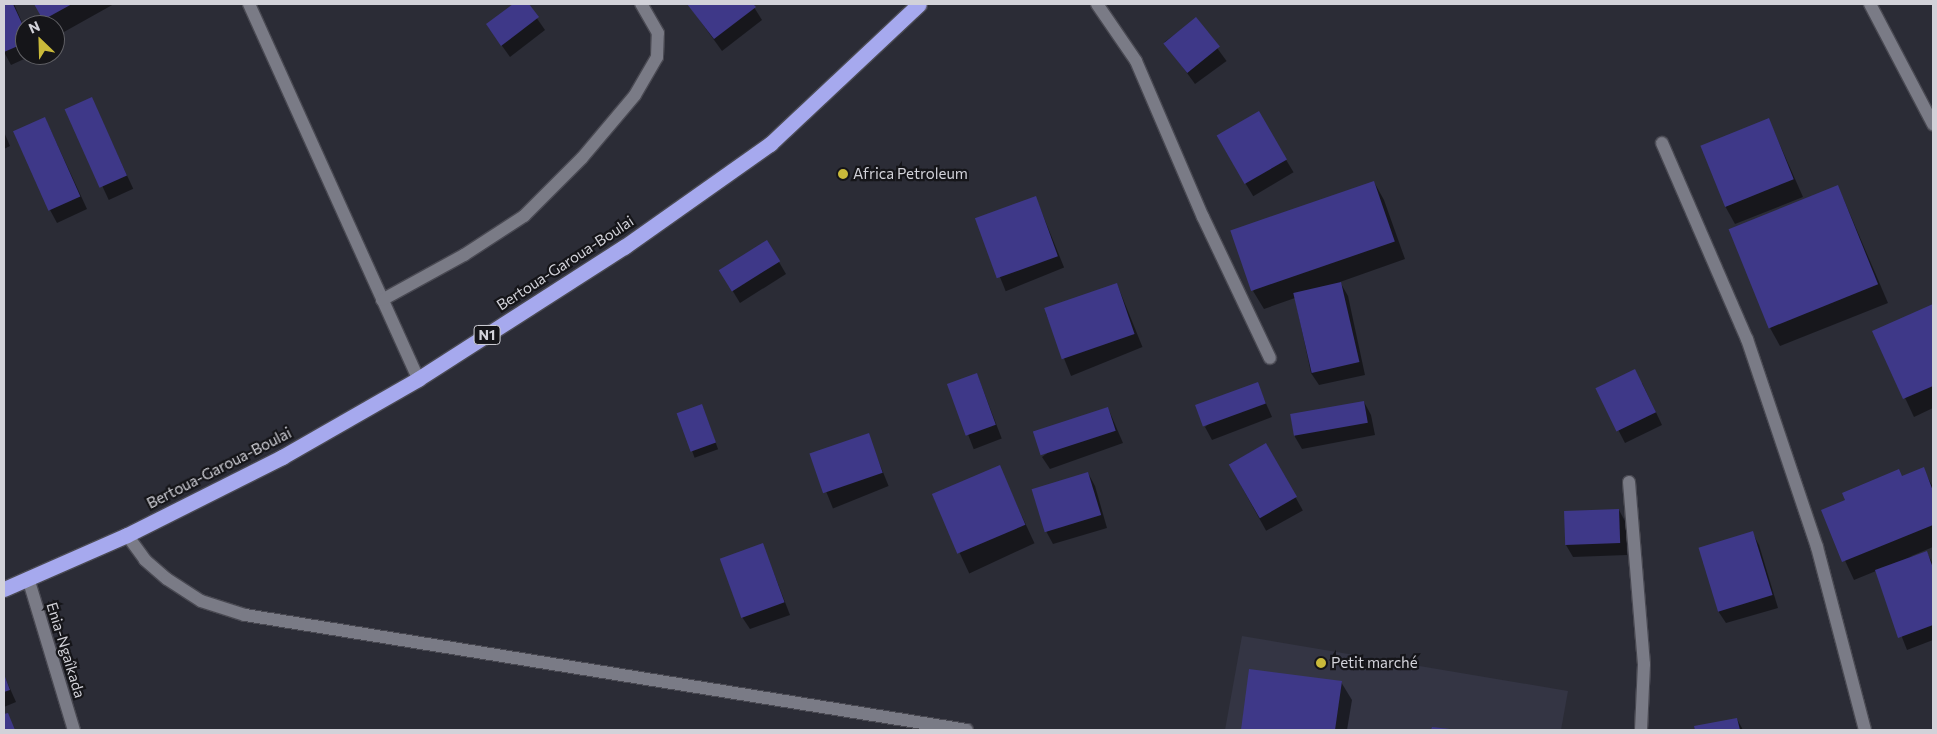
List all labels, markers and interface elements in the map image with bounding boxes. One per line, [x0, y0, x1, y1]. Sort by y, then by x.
north arrow [15, 15, 65, 65]
text: N [26, 17, 42, 37]
place label: Africa Petroleum [853, 165, 968, 183]
marker: Africa Petroleum [837, 168, 849, 180]
street label: Bertoua-Garoua-Boulai [493, 212, 637, 314]
road number: N1 [473, 324, 501, 346]
street label: Bertoua-Garoua-Boulai [144, 424, 294, 512]
street label: Enia-Ngaîkada [43, 600, 89, 700]
place label: Petit marché [1331, 654, 1418, 672]
marker: Petit marché [1315, 657, 1327, 669]

